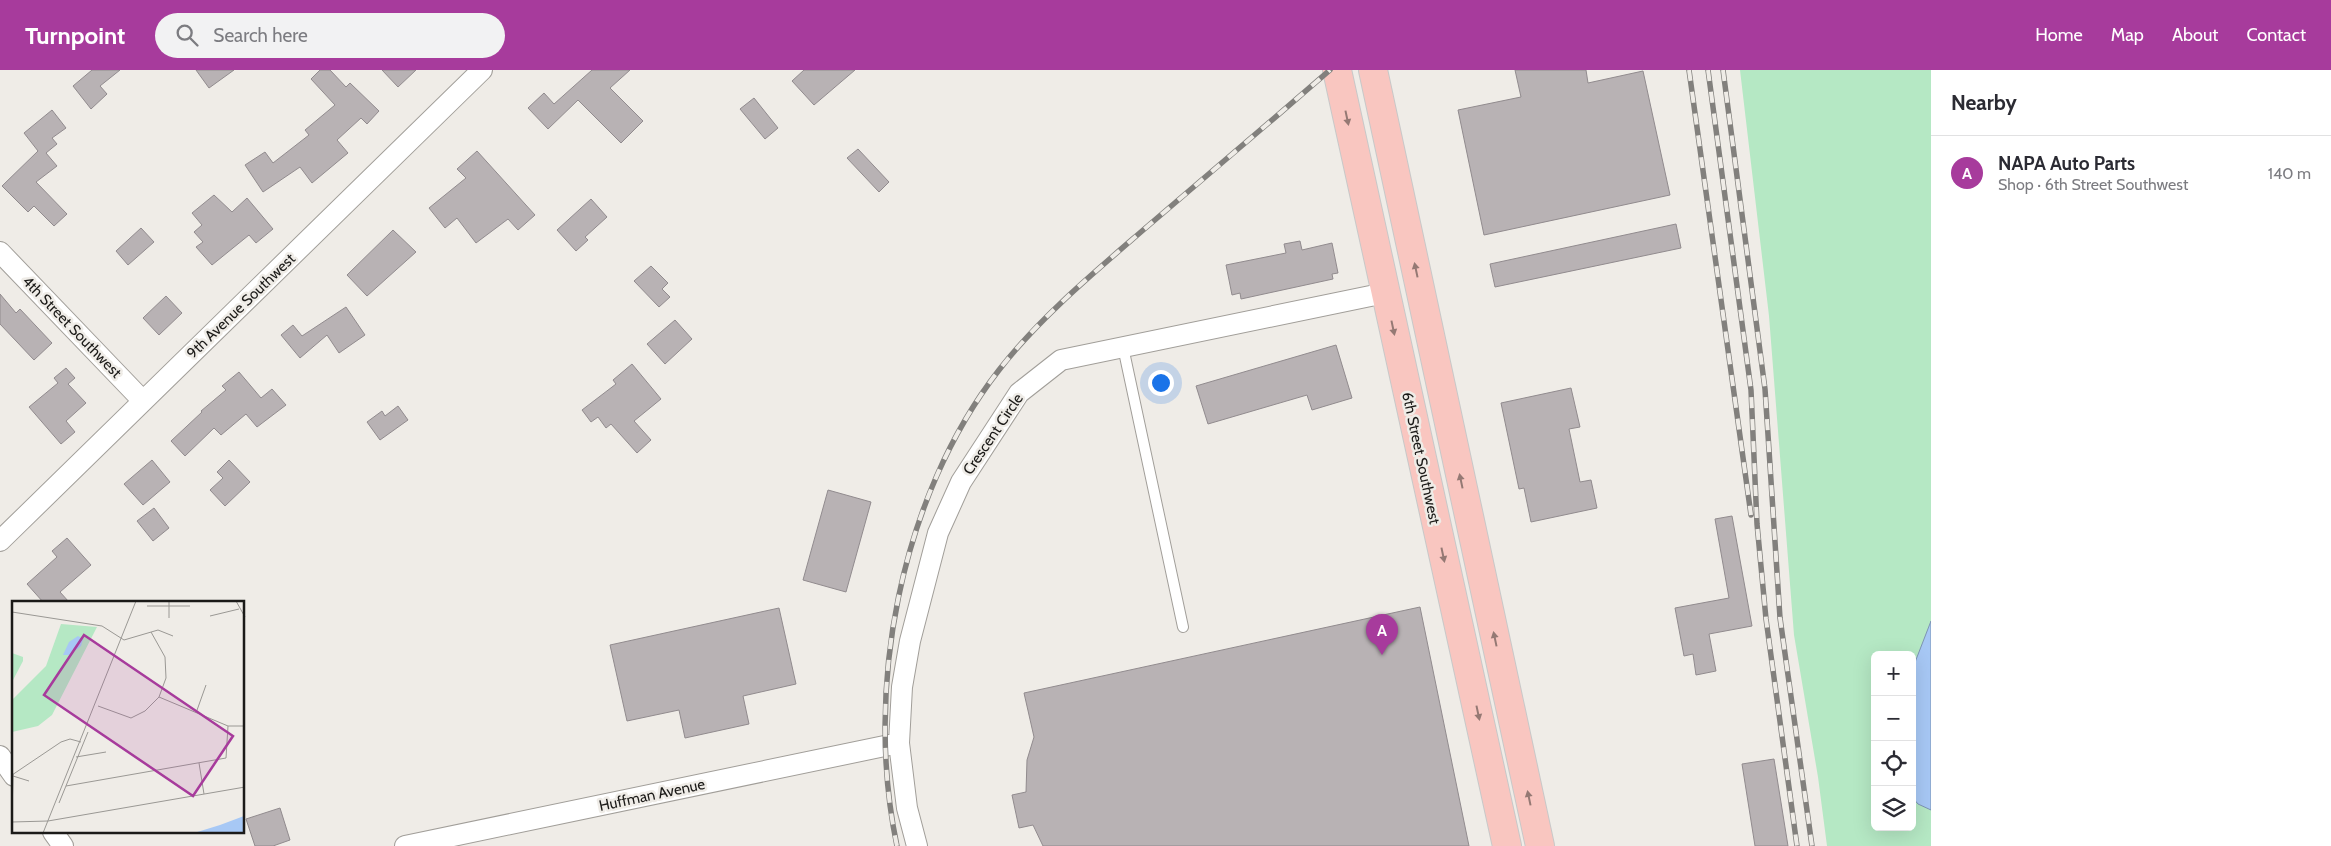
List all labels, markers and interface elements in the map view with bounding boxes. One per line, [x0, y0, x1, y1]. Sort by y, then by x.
search box [155, 13, 505, 58]
text: Turnpoint [25, 21, 125, 50]
icon: search [173, 21, 201, 49]
text: Search here [213, 24, 308, 47]
text: Home [2035, 24, 2083, 46]
text: Map [2111, 24, 2144, 46]
text: About [2172, 24, 2218, 46]
text: Contact [2246, 24, 2306, 46]
text: Nearby [1951, 90, 2017, 115]
one-way arrow [1343, 110, 1351, 125]
text: NAPA Auto Parts [1998, 152, 2135, 175]
text: A [1962, 164, 1972, 183]
text: 140 m [2268, 164, 2311, 183]
text: Shop · 6th Street Southwest [1998, 175, 2188, 194]
street label: 9th Avenue Southwest [183, 250, 299, 362]
one-way arrow [1412, 263, 1420, 278]
street label: 4th Street Southwest [19, 272, 125, 382]
one-way arrow [1389, 320, 1397, 336]
your location [1148, 370, 1174, 396]
street label: Crescent Circle [959, 390, 1027, 478]
street label: 6th Street Southwest [1398, 390, 1444, 526]
one-way arrow [1457, 473, 1465, 488]
one-way arrow [1439, 547, 1447, 563]
inset map [12, 601, 245, 834]
pin: A [1366, 614, 1398, 655]
one-way arrow [1491, 632, 1499, 647]
map controls [1871, 651, 1916, 831]
button: + [1871, 651, 1916, 696]
button: − [1871, 696, 1916, 741]
one-way arrow [1474, 706, 1482, 722]
button: locate [1871, 741, 1916, 786]
street label: Huffman Avenue [597, 775, 707, 815]
button: layers [1871, 786, 1916, 831]
one-way arrow [1525, 791, 1533, 806]

